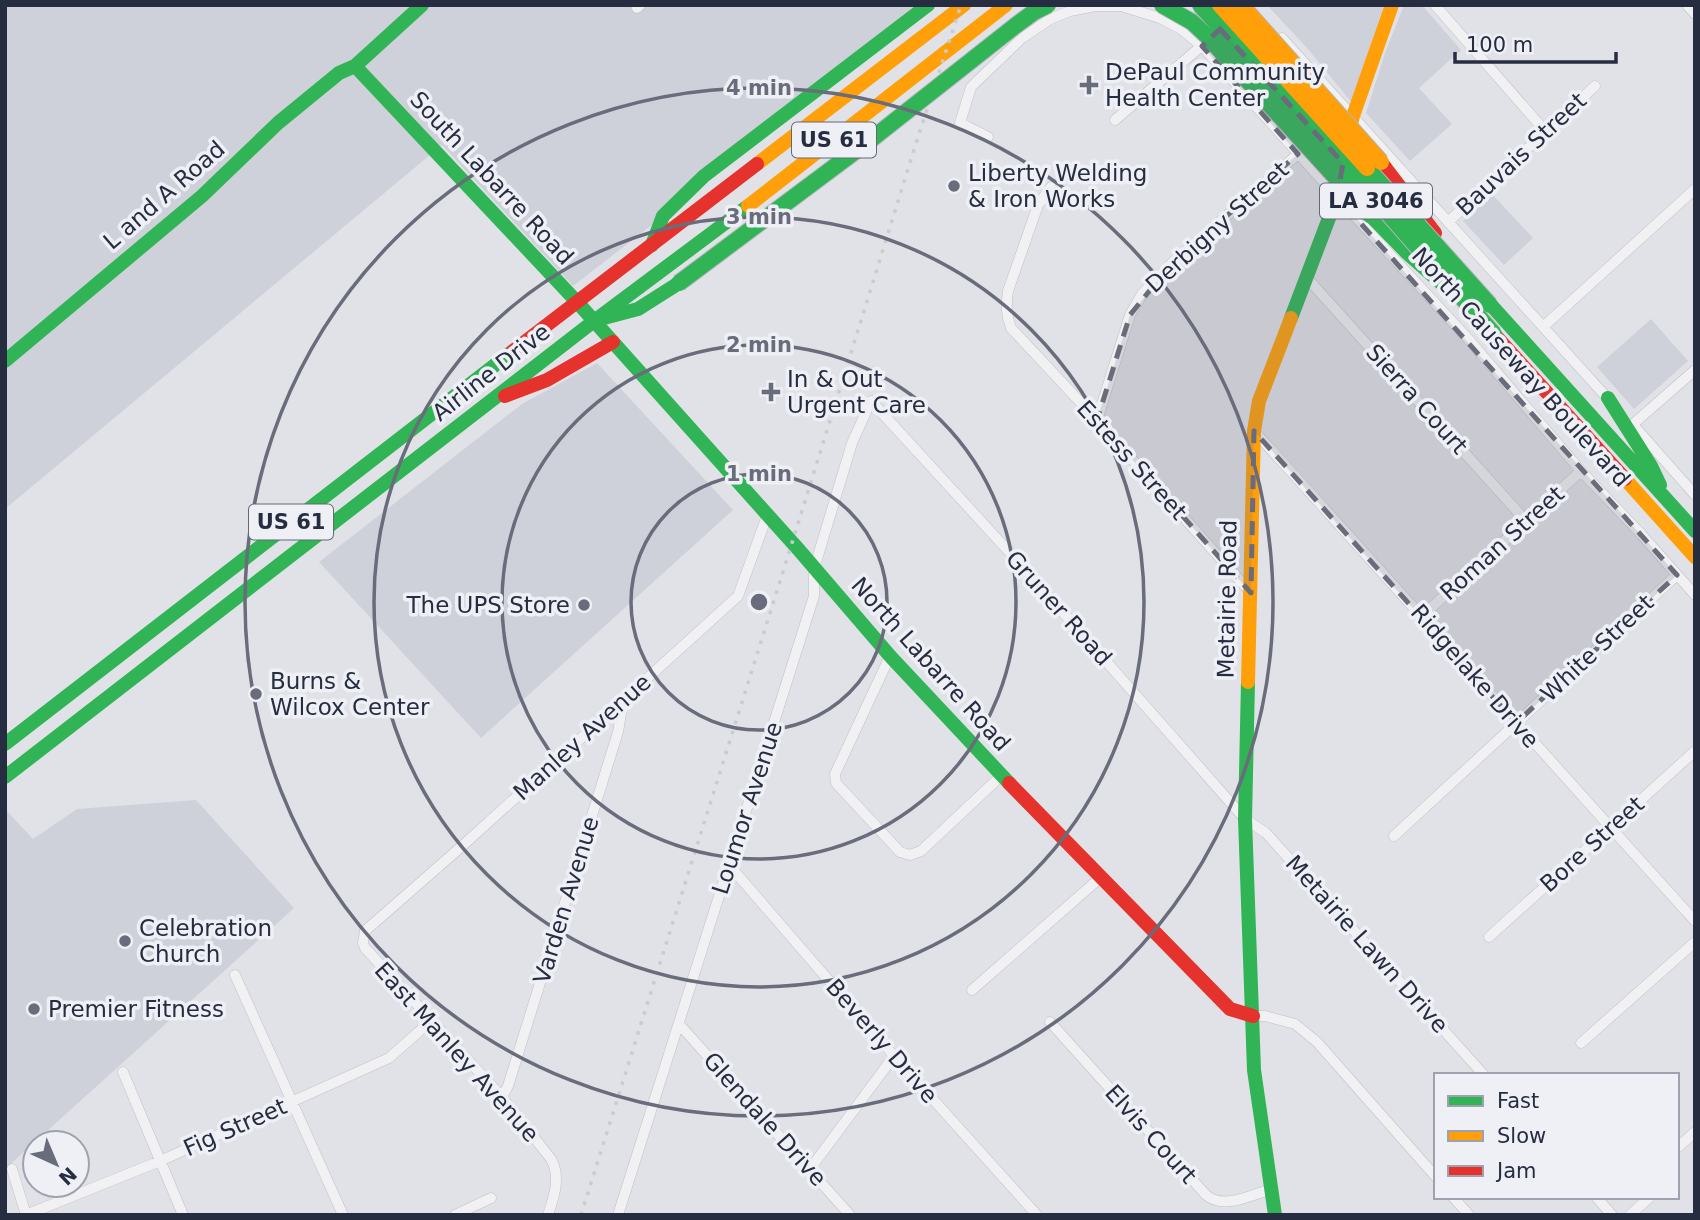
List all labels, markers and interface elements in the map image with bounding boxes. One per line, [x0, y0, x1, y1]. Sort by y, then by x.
scale bar [1455, 21, 1616, 65]
text: 100 m [1466, 33, 1533, 57]
place label: DePaul Community Health Center [1105, 59, 1325, 111]
marker: DePaul Community Health Center [1079, 75, 1099, 95]
text: 4 min [726, 76, 792, 100]
street label: South Labarre Road [405, 86, 579, 270]
street label: Bauvais Street [1451, 87, 1591, 221]
road number: US 61 [792, 122, 876, 158]
street label: L and A Road [98, 136, 230, 254]
street label: Derbigny Street [1141, 156, 1293, 298]
place label: Liberty Welding & Iron Works [968, 160, 1147, 212]
marker: Liberty Welding & Iron Works [946, 178, 962, 194]
road number: LA 3046 [1320, 184, 1432, 218]
text: 3 min [726, 205, 792, 229]
street label: North Causeway Boulevard [1407, 242, 1635, 492]
street label: Airline Drive [427, 318, 555, 426]
text: 2 min [726, 333, 792, 357]
street label: Sierra Court [1361, 339, 1473, 459]
place label: In & Out Urgent Care [787, 366, 926, 418]
marker: In & Out Urgent Care [761, 382, 781, 402]
street label: Estess Street [1072, 395, 1192, 525]
text: 1 min [726, 462, 792, 486]
street label: Roman Street [1435, 481, 1569, 605]
road number: US 61 [249, 504, 333, 540]
street label: Metairie Road [1213, 520, 1241, 678]
street label: Gruner Road [1001, 545, 1117, 671]
street label: North Labarre Road [846, 572, 1016, 756]
street label: White Street [1535, 589, 1659, 707]
centre of rings [747, 590, 771, 614]
place label: The UPS Store [406, 592, 570, 618]
marker: The UPS Store [576, 597, 592, 613]
street label: Ridgelake Drive [1406, 599, 1544, 753]
place label: Burns & Wilcox Center [270, 668, 430, 720]
street label: Manley Avenue [508, 669, 656, 805]
marker: Burns & Wilcox Center [248, 686, 264, 702]
street label: Loumor Avenue [707, 718, 787, 898]
street label: Bore Street [1535, 791, 1649, 897]
street label: Varden Avenue [528, 813, 604, 987]
street label: Metairie Lawn Drive [1280, 850, 1454, 1038]
place label: Celebration Church [139, 915, 272, 967]
marker: Celebration Church [117, 933, 133, 949]
street label: East Manley Avenue [370, 957, 544, 1147]
street label: Beverly Drive [821, 974, 943, 1108]
place label: Premier Fitness [48, 996, 224, 1022]
marker: Premier Fitness [26, 1001, 42, 1017]
street label: Glendale Drive [698, 1047, 832, 1191]
legend [1434, 1073, 1679, 1199]
street label: Elvis Court [1100, 1079, 1202, 1189]
text: Fast [1497, 1089, 1539, 1113]
street label: Fig Street [180, 1093, 290, 1161]
text: Slow [1497, 1124, 1546, 1148]
north arrow [21, 1129, 91, 1199]
text: Jam [1495, 1159, 1537, 1183]
text: N [54, 1163, 81, 1190]

